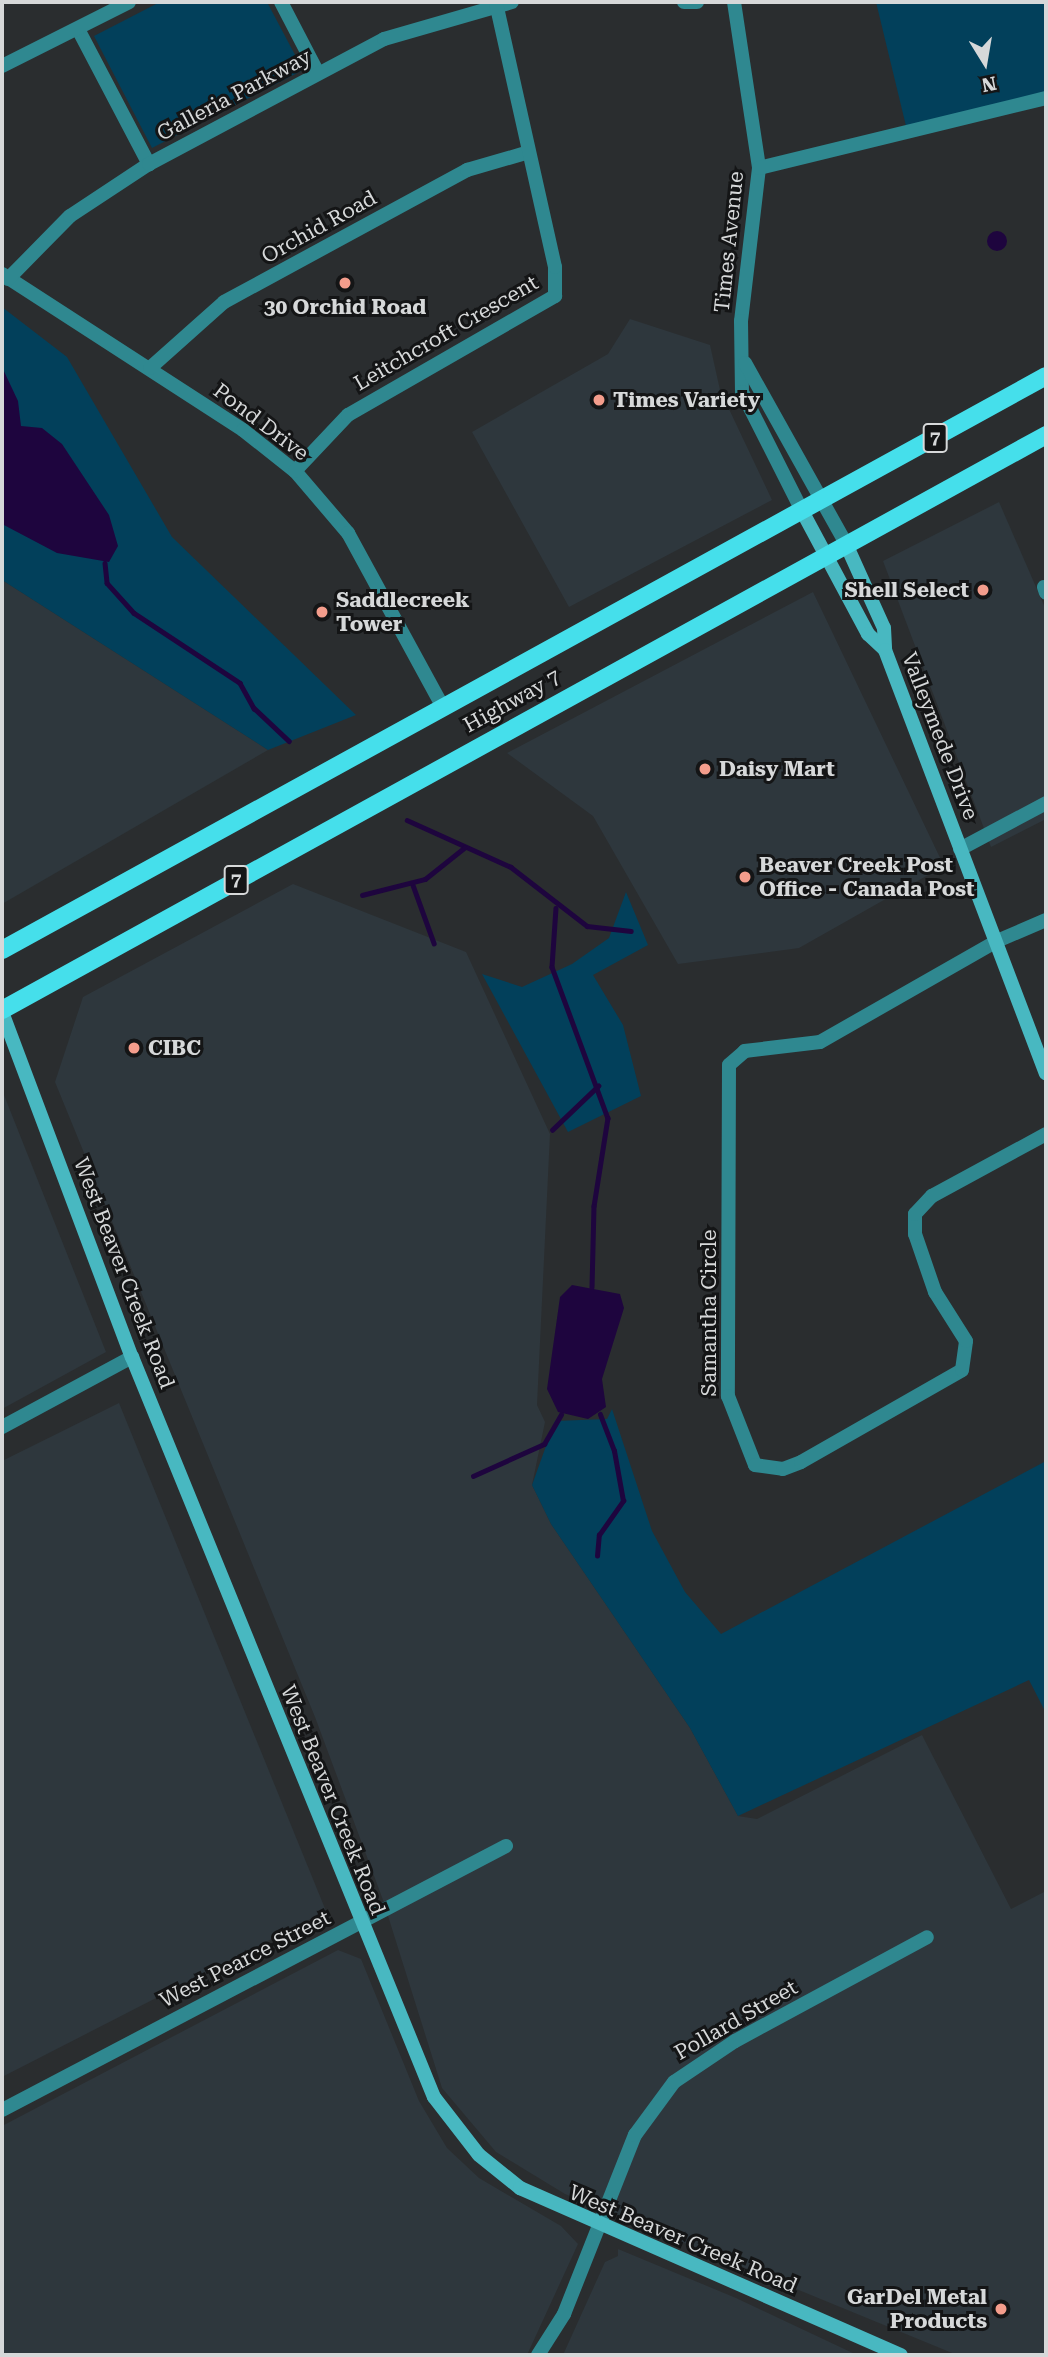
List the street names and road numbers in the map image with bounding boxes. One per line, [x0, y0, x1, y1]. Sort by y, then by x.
street label: Galleria Parkway [153, 44, 315, 146]
street label: Times Avenue [709, 170, 749, 314]
street label: Orchid Road [257, 185, 381, 269]
street label: Leitchcroft Crescent [349, 270, 543, 396]
street label: Pond Drive [208, 378, 314, 466]
road number: 7 [921, 422, 949, 453]
street label: Valleymede Drive [896, 649, 984, 823]
street label: Highway 7 [459, 664, 565, 738]
road number: 7 [222, 864, 250, 895]
street label: West Beaver Creek Road [68, 1154, 180, 1392]
street label: Samantha Circle [696, 1230, 722, 1396]
street label: West Beaver Creek Road [275, 1681, 391, 1919]
street label: West Pearce Street [155, 1905, 335, 2013]
street label: Pollard Street [670, 1975, 802, 2065]
street label: West Beaver Creek Road [565, 2179, 801, 2299]

